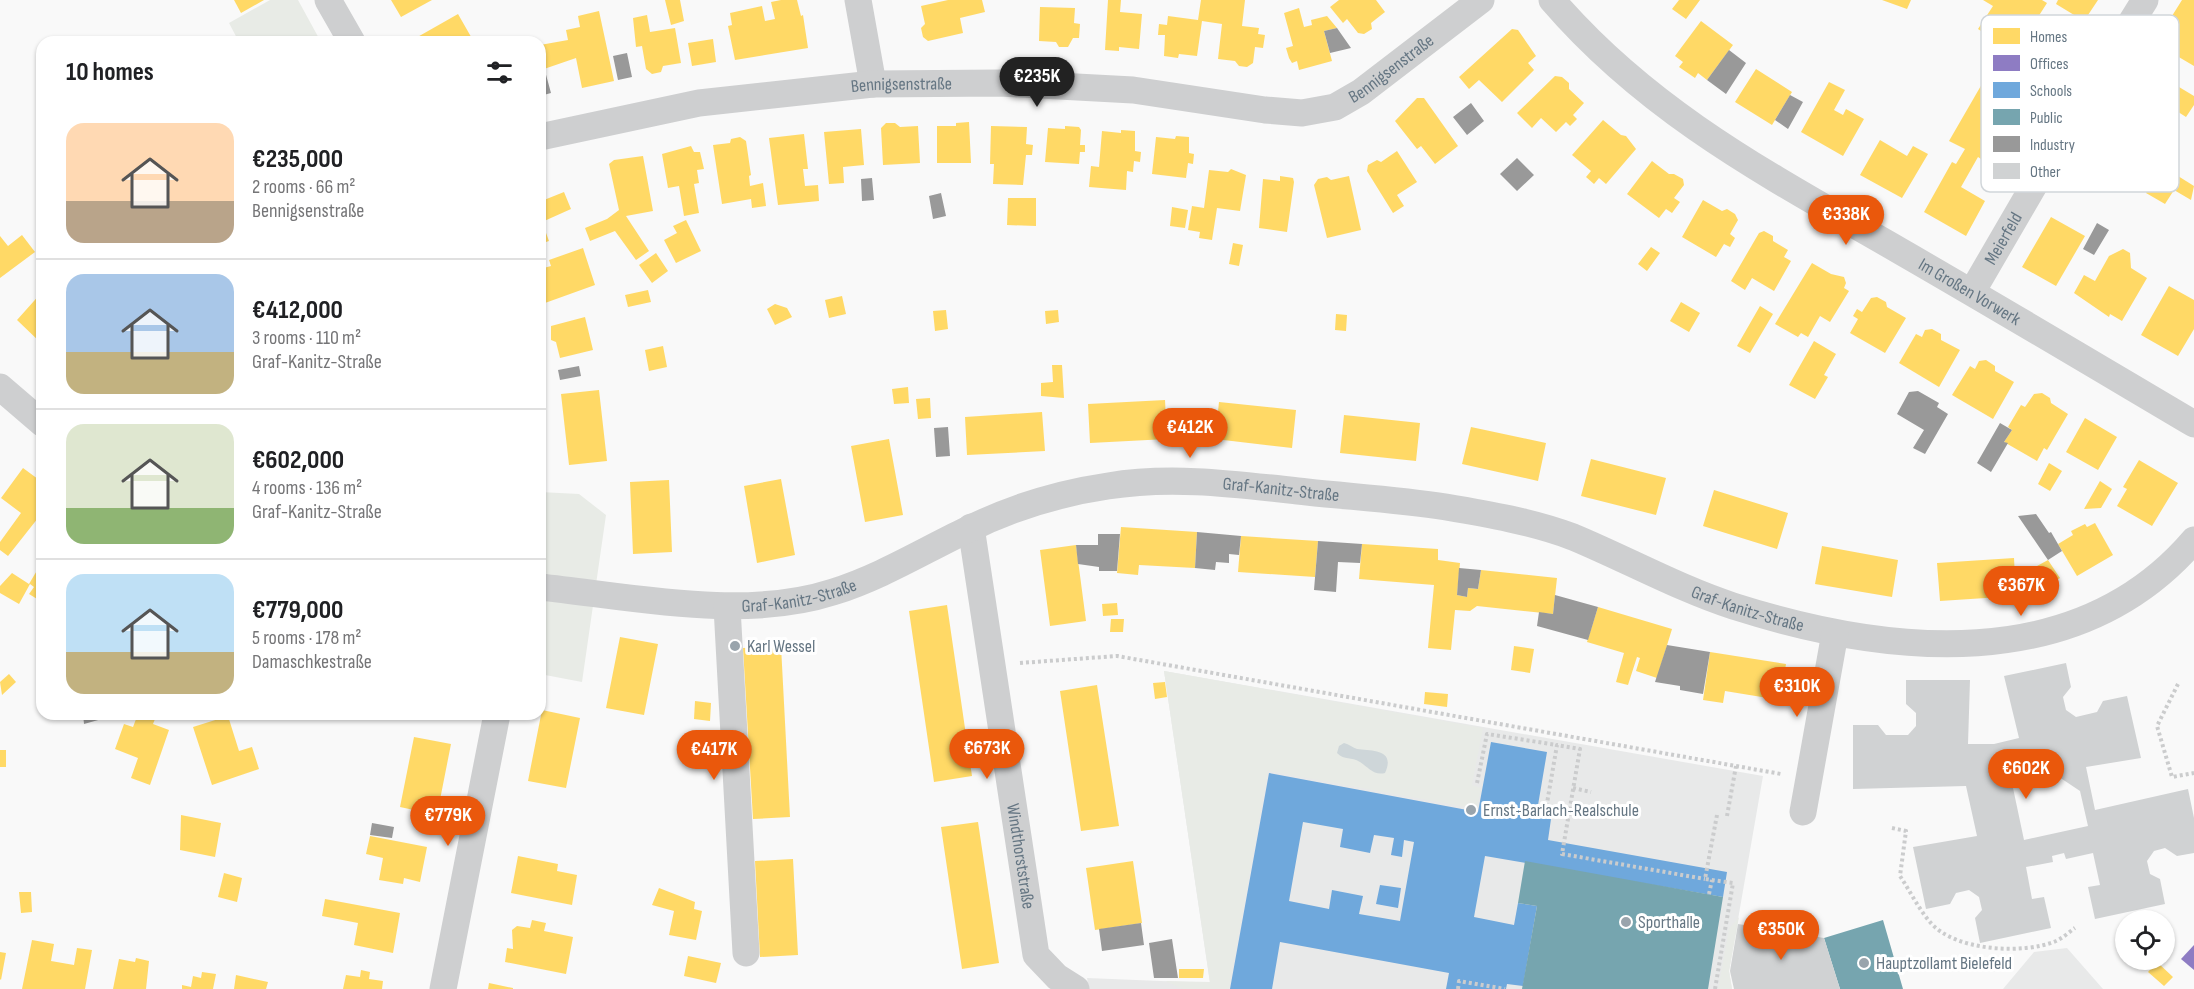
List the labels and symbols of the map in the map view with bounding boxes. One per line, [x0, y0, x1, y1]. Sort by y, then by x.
legend [1981, 15, 2179, 192]
text: Homes [2030, 28, 2067, 47]
street label: Bennigsenstraße [1345, 30, 1438, 107]
text: Offices [2030, 55, 2069, 74]
pin: €235K [995, 57, 1079, 108]
street label: Bennigsenstraße [850, 73, 952, 97]
text: Schools [2030, 82, 2072, 101]
text: Public [2030, 109, 2063, 128]
text: Industry [2030, 136, 2075, 155]
text: Other [2030, 163, 2061, 182]
pin: €338K [1804, 195, 1888, 246]
street label: Meierfeld [1980, 209, 2027, 268]
street label: Im Großen Vorwerk [1915, 254, 2025, 330]
pin: €412K [1148, 408, 1232, 459]
street label: Graf-Kanitz-Straße [1222, 473, 1340, 506]
pin: €367K [1979, 566, 2063, 617]
street label: Graf-Kanitz-Straße [741, 574, 859, 616]
street label: Graf-Kanitz-Straße [1688, 581, 1806, 636]
place label: Karl Wessel [747, 636, 815, 657]
marker: Karl Wessel [728, 639, 742, 653]
pin: €310K [1755, 667, 1839, 718]
pin: €673K [945, 729, 1029, 780]
pin: €417K [672, 730, 756, 781]
pin: €602K [1984, 749, 2068, 800]
pin: €779K [406, 796, 490, 847]
place label: Ernst-Barlach-Realschule [1483, 800, 1639, 821]
street label: Windthorststraße [1003, 802, 1039, 910]
marker: Ernst-Barlach-Realschule [1464, 803, 1478, 817]
pin: €350K [1739, 910, 1823, 961]
place label: Sporthalle [1638, 912, 1700, 933]
marker: Sporthalle [1619, 915, 1633, 929]
place label: Hauptzollamt Bielefeld [1876, 953, 2012, 974]
marker: Hauptzollamt Bielefeld [1857, 956, 1871, 970]

